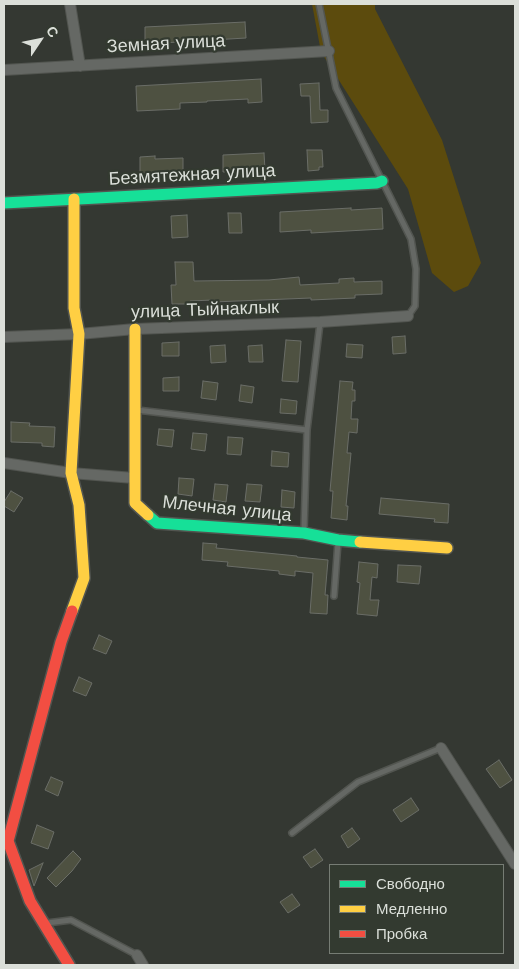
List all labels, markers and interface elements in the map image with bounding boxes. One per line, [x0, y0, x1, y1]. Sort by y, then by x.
north arrow [15, 15, 65, 65]
text: С [43, 23, 62, 40]
street label: Земная улица [106, 30, 226, 58]
street label: Безмятежная улица [108, 160, 276, 190]
street label: улица Тыйнаклык [131, 297, 279, 323]
street label: Млечная улица [161, 491, 293, 527]
legend [329, 864, 504, 954]
text: Свободно [376, 875, 445, 893]
text: Медленно [376, 900, 447, 918]
text: Пробка [376, 925, 427, 943]

